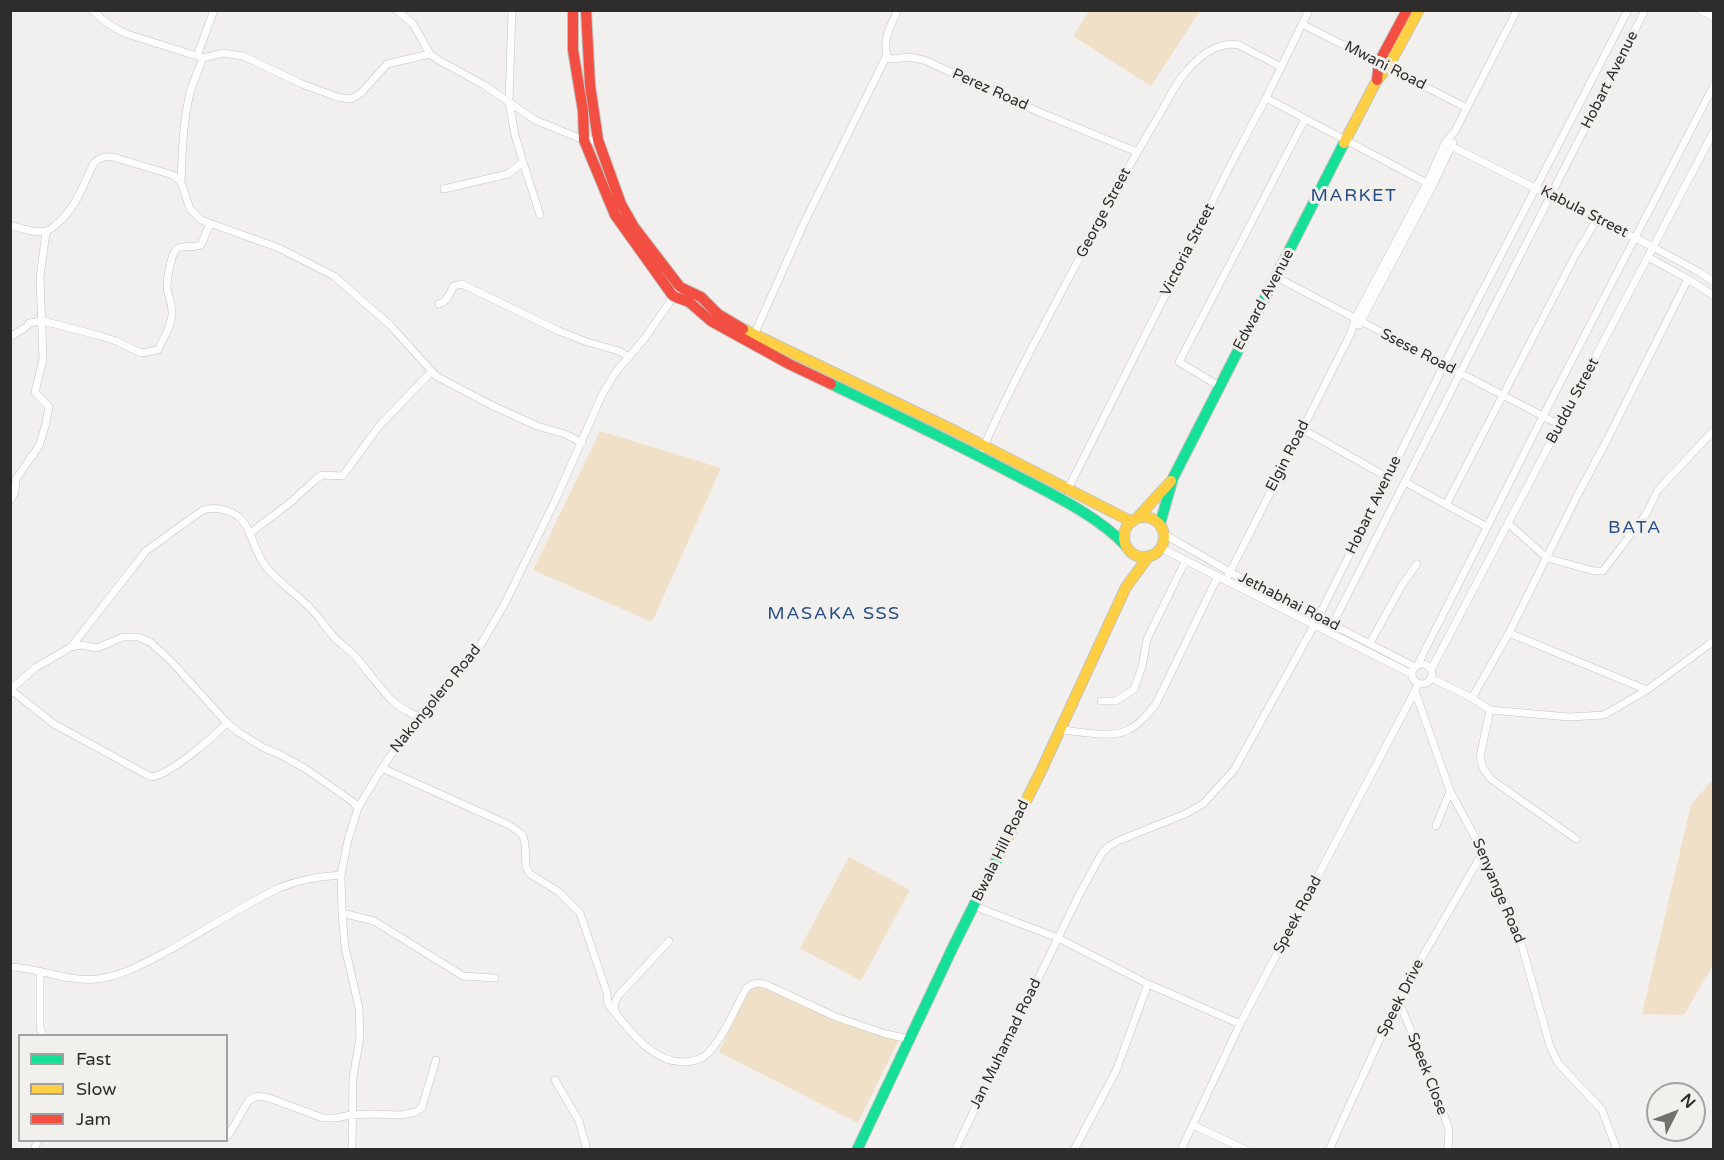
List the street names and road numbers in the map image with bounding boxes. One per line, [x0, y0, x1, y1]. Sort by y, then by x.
street label: Hobart Avenue [1578, 28, 1642, 132]
street label: Mwani Road [1341, 38, 1429, 94]
street label: Perez Road [949, 65, 1031, 115]
street label: George Street [1073, 165, 1135, 261]
street label: Kabula Street [1537, 182, 1631, 242]
street label: Victoria Street [1157, 201, 1219, 299]
street label: Edward Avenue [1230, 246, 1298, 354]
street label: Ssese Road [1377, 325, 1459, 379]
street label: Buddu Street [1543, 355, 1603, 447]
street label: Elgin Road [1262, 418, 1314, 494]
street label: Hobart Avenue [1342, 453, 1406, 557]
street label: Jethabhai Road [1235, 569, 1343, 635]
street label: Nakongolero Road [387, 641, 485, 757]
street label: Bwala Hill Road [969, 797, 1033, 905]
street label: Senyange Road [1468, 836, 1528, 946]
street label: Speek Road [1270, 873, 1326, 957]
street label: Speek Drive [1374, 956, 1428, 1040]
street label: Jan Muhamad Road [967, 976, 1045, 1112]
street label: Speek Close [1403, 1030, 1451, 1118]

